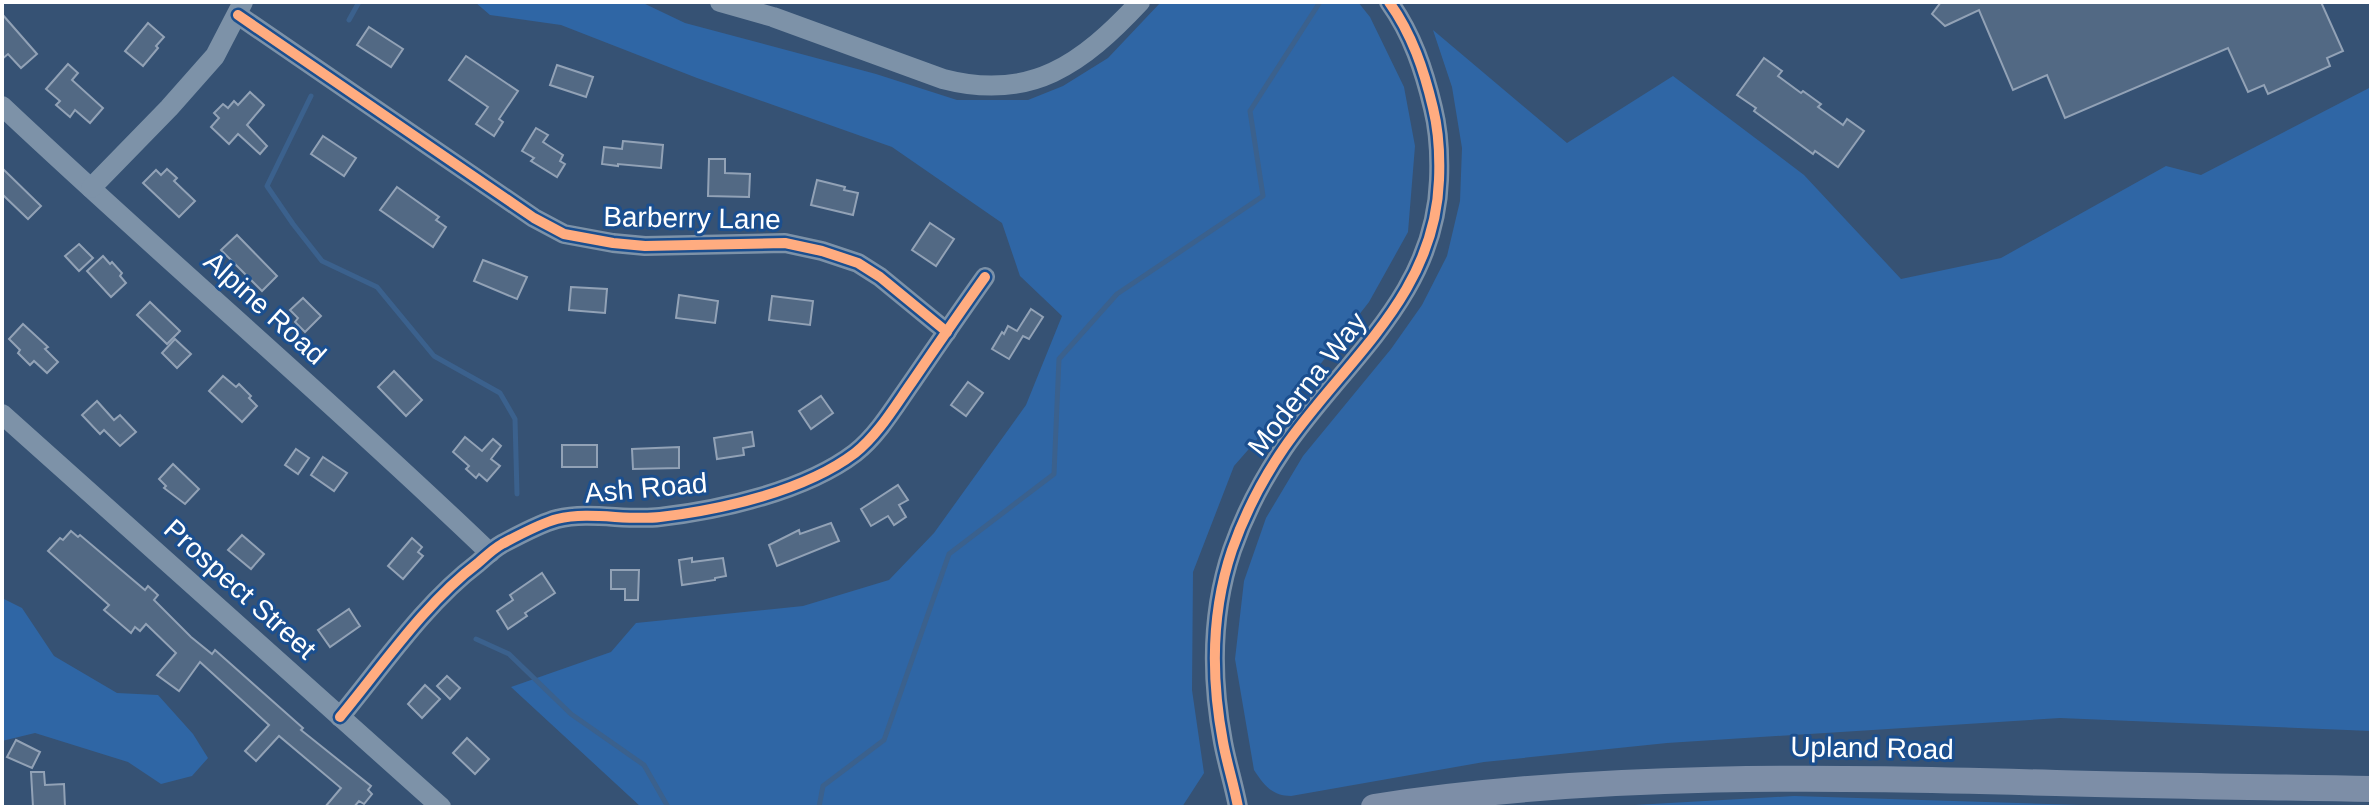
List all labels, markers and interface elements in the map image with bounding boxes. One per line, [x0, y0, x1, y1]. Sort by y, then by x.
street label: Barberry Lane [603, 201, 781, 235]
street label: Alpine Road [198, 245, 332, 371]
street label: Moderna Way [1241, 306, 1373, 462]
street label: Ash Road [583, 467, 709, 509]
street label: Prospect Street [158, 513, 322, 665]
street label: Upland Road [1790, 731, 1954, 765]

